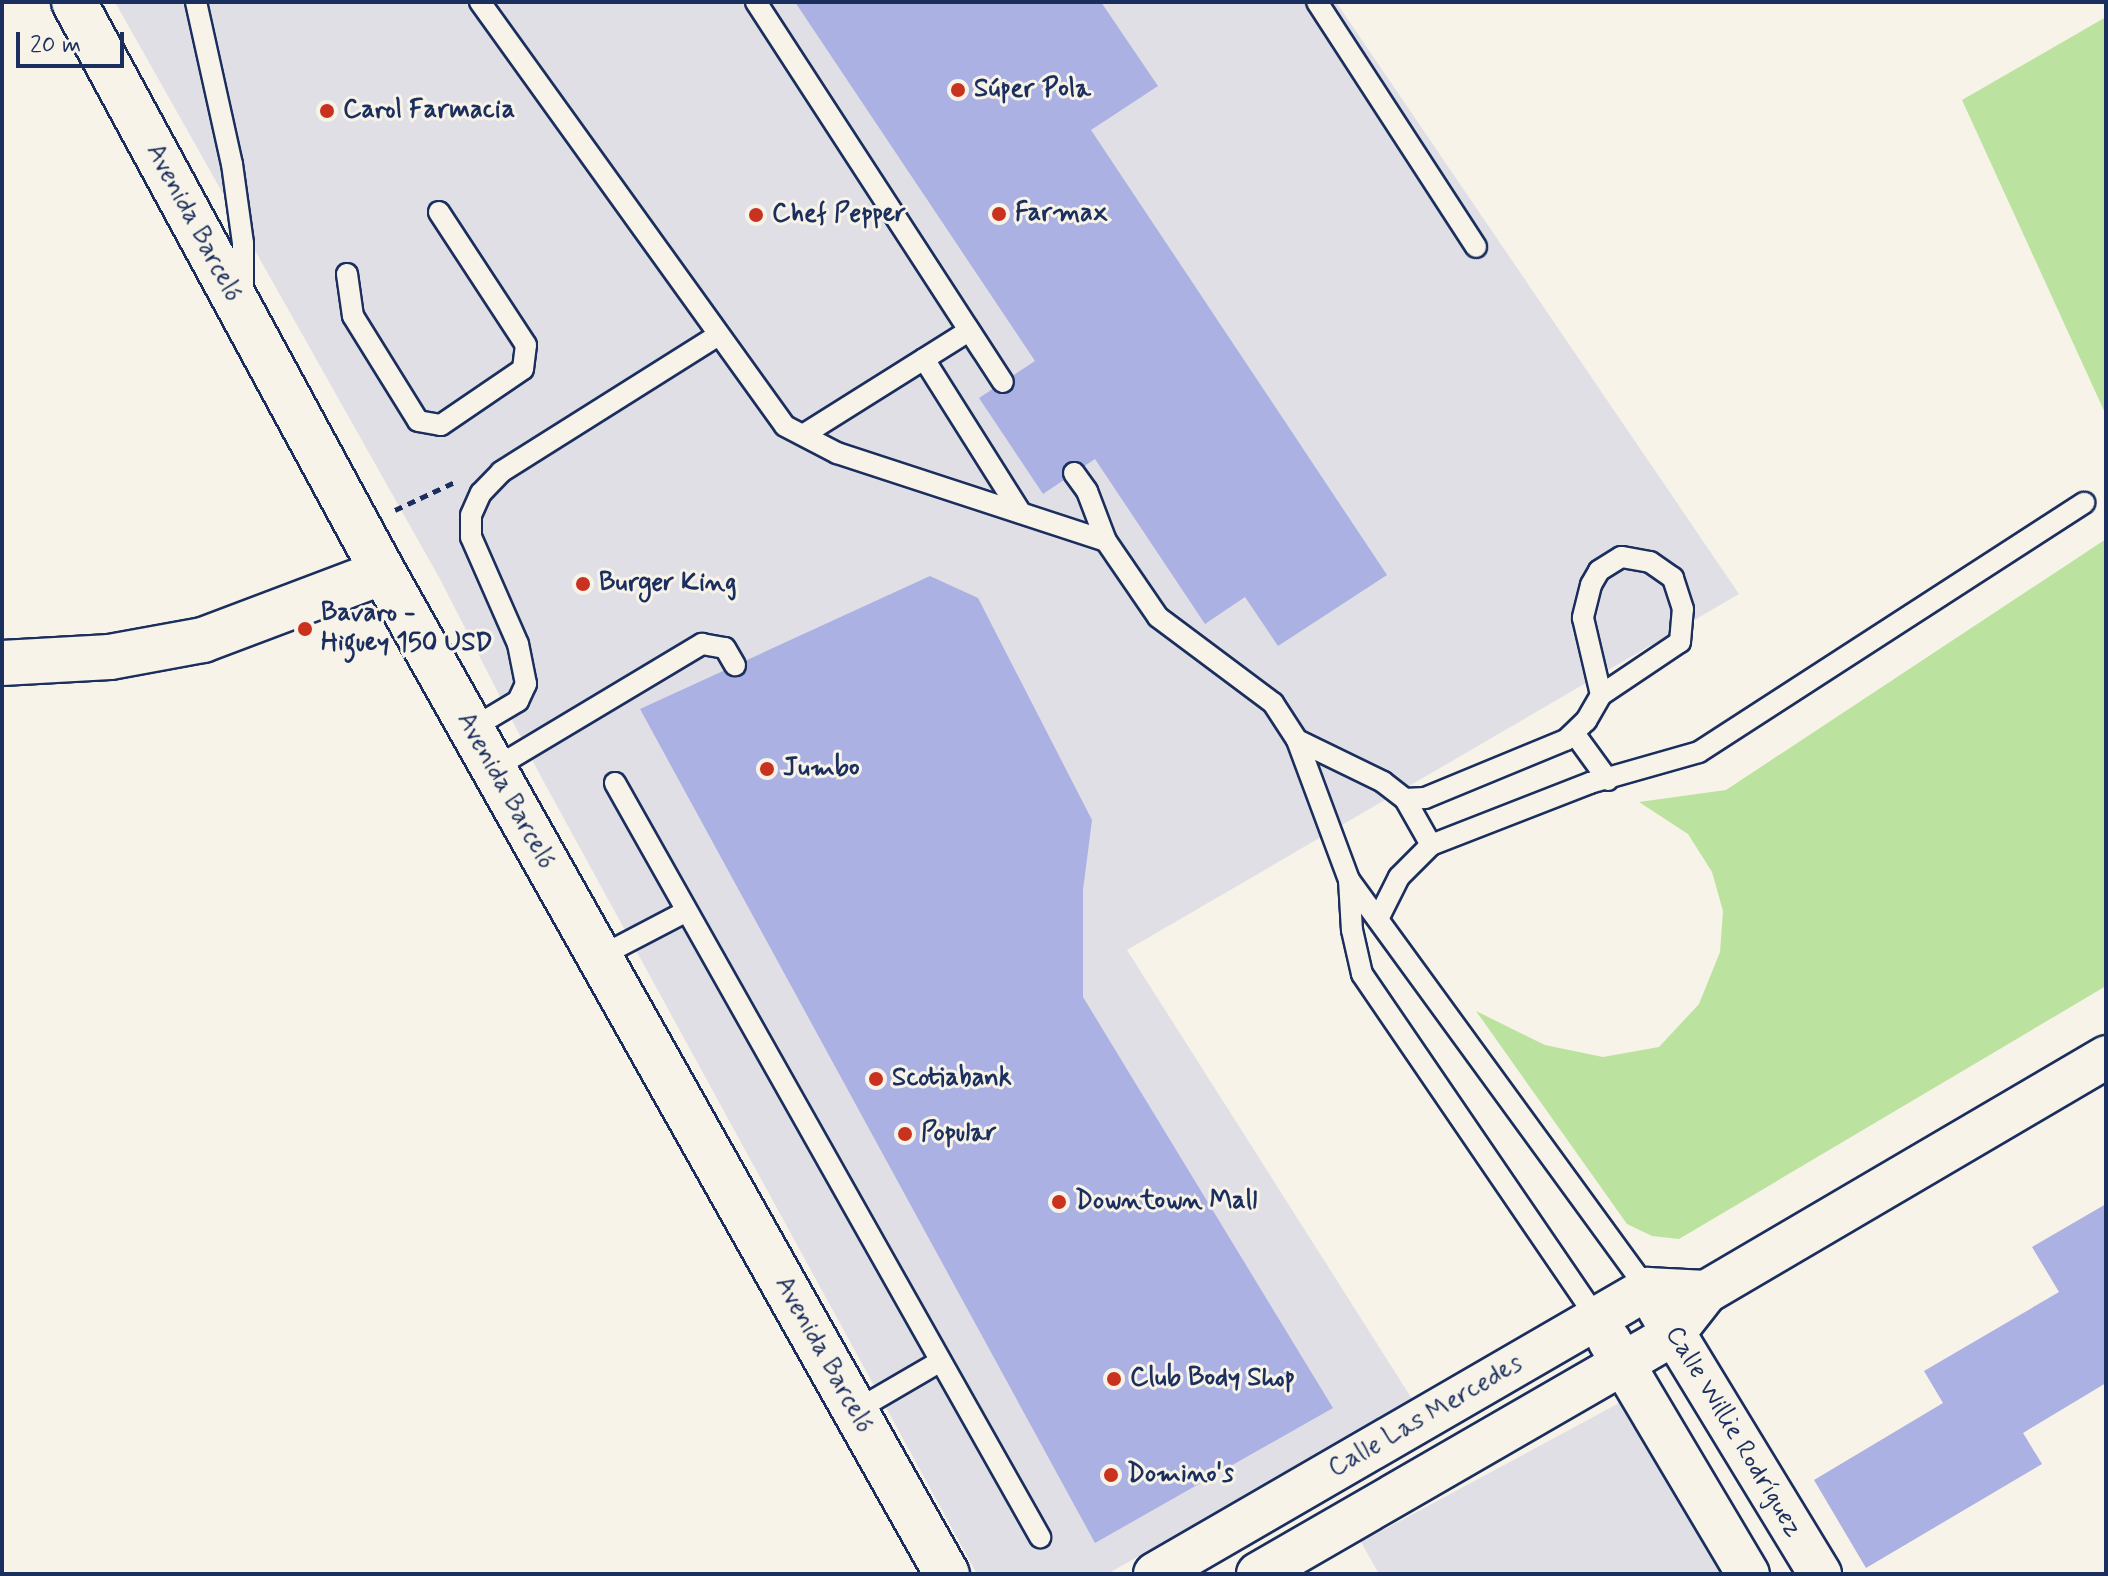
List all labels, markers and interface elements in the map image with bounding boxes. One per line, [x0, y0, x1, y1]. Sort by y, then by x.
scale bar [20, 16, 128, 66]
text: 20 m [30, 30, 81, 61]
place label: Súper Pola [974, 74, 1084, 106]
marker: Súper Pola [949, 81, 967, 99]
place label: Carol Farmacia [343, 95, 518, 127]
marker: Carol Farmacia [318, 102, 336, 120]
street label: Avenida Barceló [138, 139, 248, 307]
place label: Farmax [1015, 198, 1108, 230]
place label: Chef Pepper [772, 199, 904, 231]
marker: Farmax [990, 205, 1008, 223]
marker: Chef Pepper [747, 206, 765, 224]
place label: Burger King [599, 568, 733, 600]
marker: Burger King [574, 575, 592, 593]
place label: Bavaro - Higuey 150 USD [321, 598, 493, 660]
marker: Bavaro - Higuey 150 USD [296, 620, 314, 638]
street label: Avenida Barceló [449, 707, 561, 875]
place label: Jumbo [783, 753, 859, 785]
marker: Jumbo [758, 760, 776, 778]
place label: Scotiabank [892, 1063, 1012, 1095]
marker: Scotiabank [867, 1070, 885, 1088]
place label: Popular [921, 1118, 997, 1150]
marker: Popular [896, 1125, 914, 1143]
place label: Downtown Mall [1075, 1186, 1257, 1218]
marker: Downtown Mall [1050, 1193, 1068, 1211]
street label: Avenida Barceló [767, 1271, 879, 1439]
street label: Calle Willie Rodríguez [1658, 1321, 1808, 1543]
street label: Calle Las Mercedes [1325, 1350, 1527, 1484]
place label: Club Body Shop [1130, 1363, 1295, 1395]
marker: Club Body Shop [1105, 1370, 1123, 1388]
place label: Domino's [1127, 1459, 1234, 1491]
marker: Domino's [1102, 1466, 1120, 1484]

